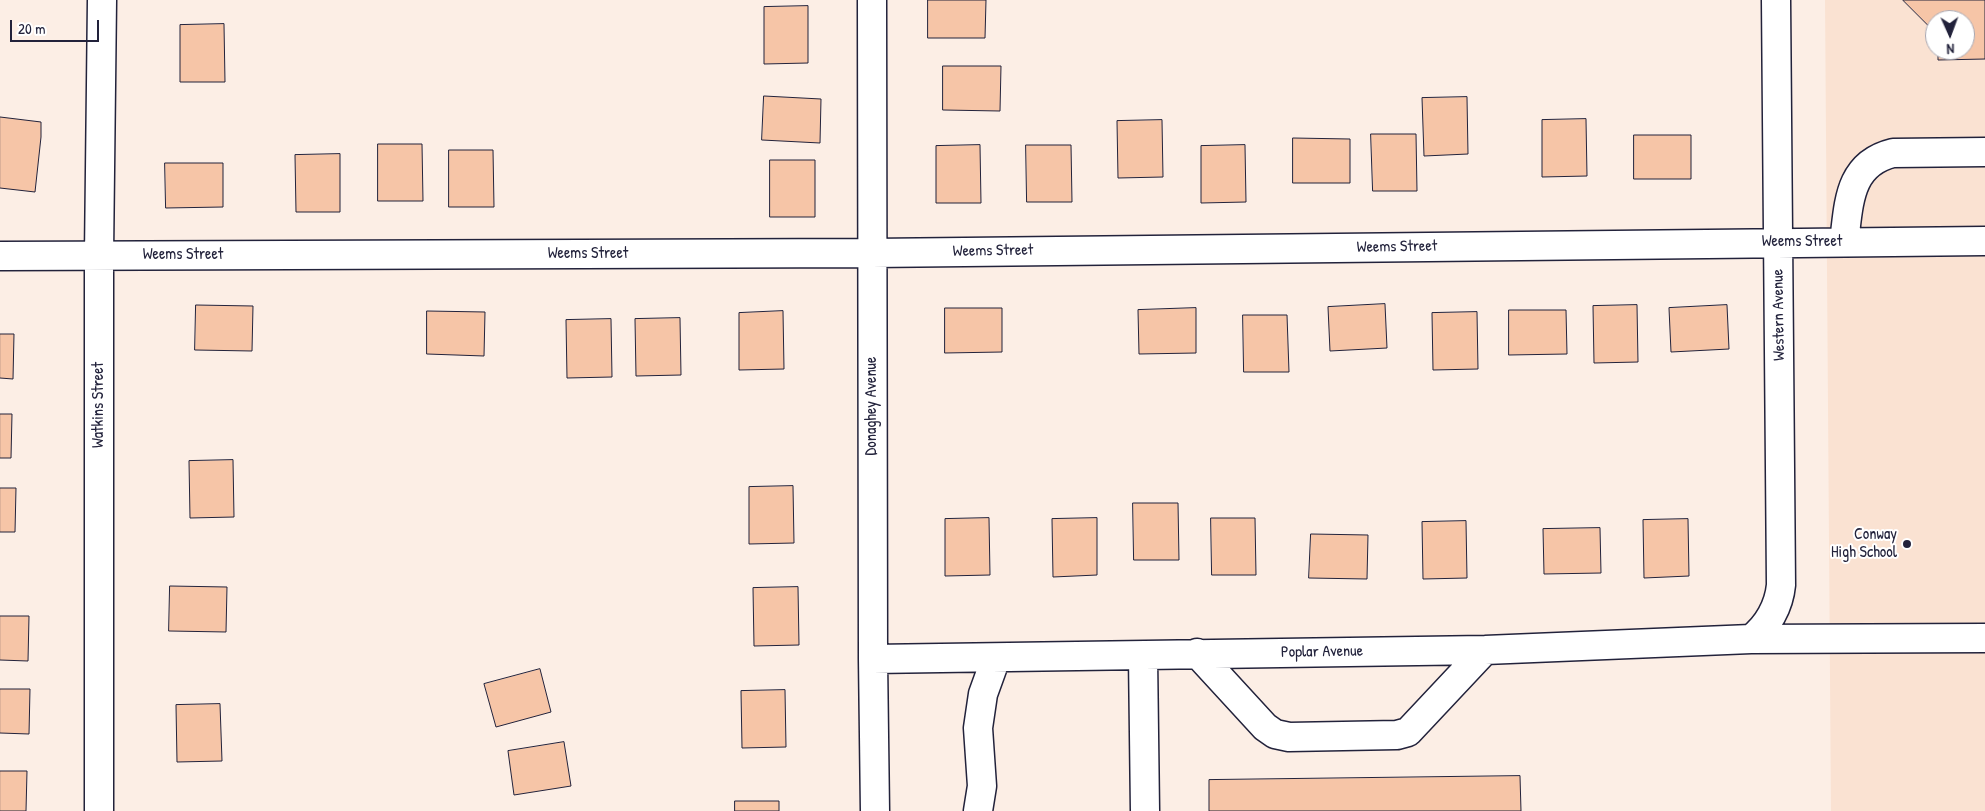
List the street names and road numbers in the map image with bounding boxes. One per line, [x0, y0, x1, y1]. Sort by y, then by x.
street label: Weems Street [1762, 232, 1842, 252]
street label: Weems Street [1357, 237, 1437, 257]
street label: Weems Street [953, 241, 1033, 261]
street label: Weems Street [548, 244, 628, 264]
street label: Weems Street [143, 245, 223, 265]
street label: Western Avenue [1769, 269, 1789, 361]
street label: Donaghey Avenue [862, 357, 882, 455]
street label: Watkins Street [89, 362, 109, 448]
street label: Poplar Avenue [1281, 642, 1363, 662]

